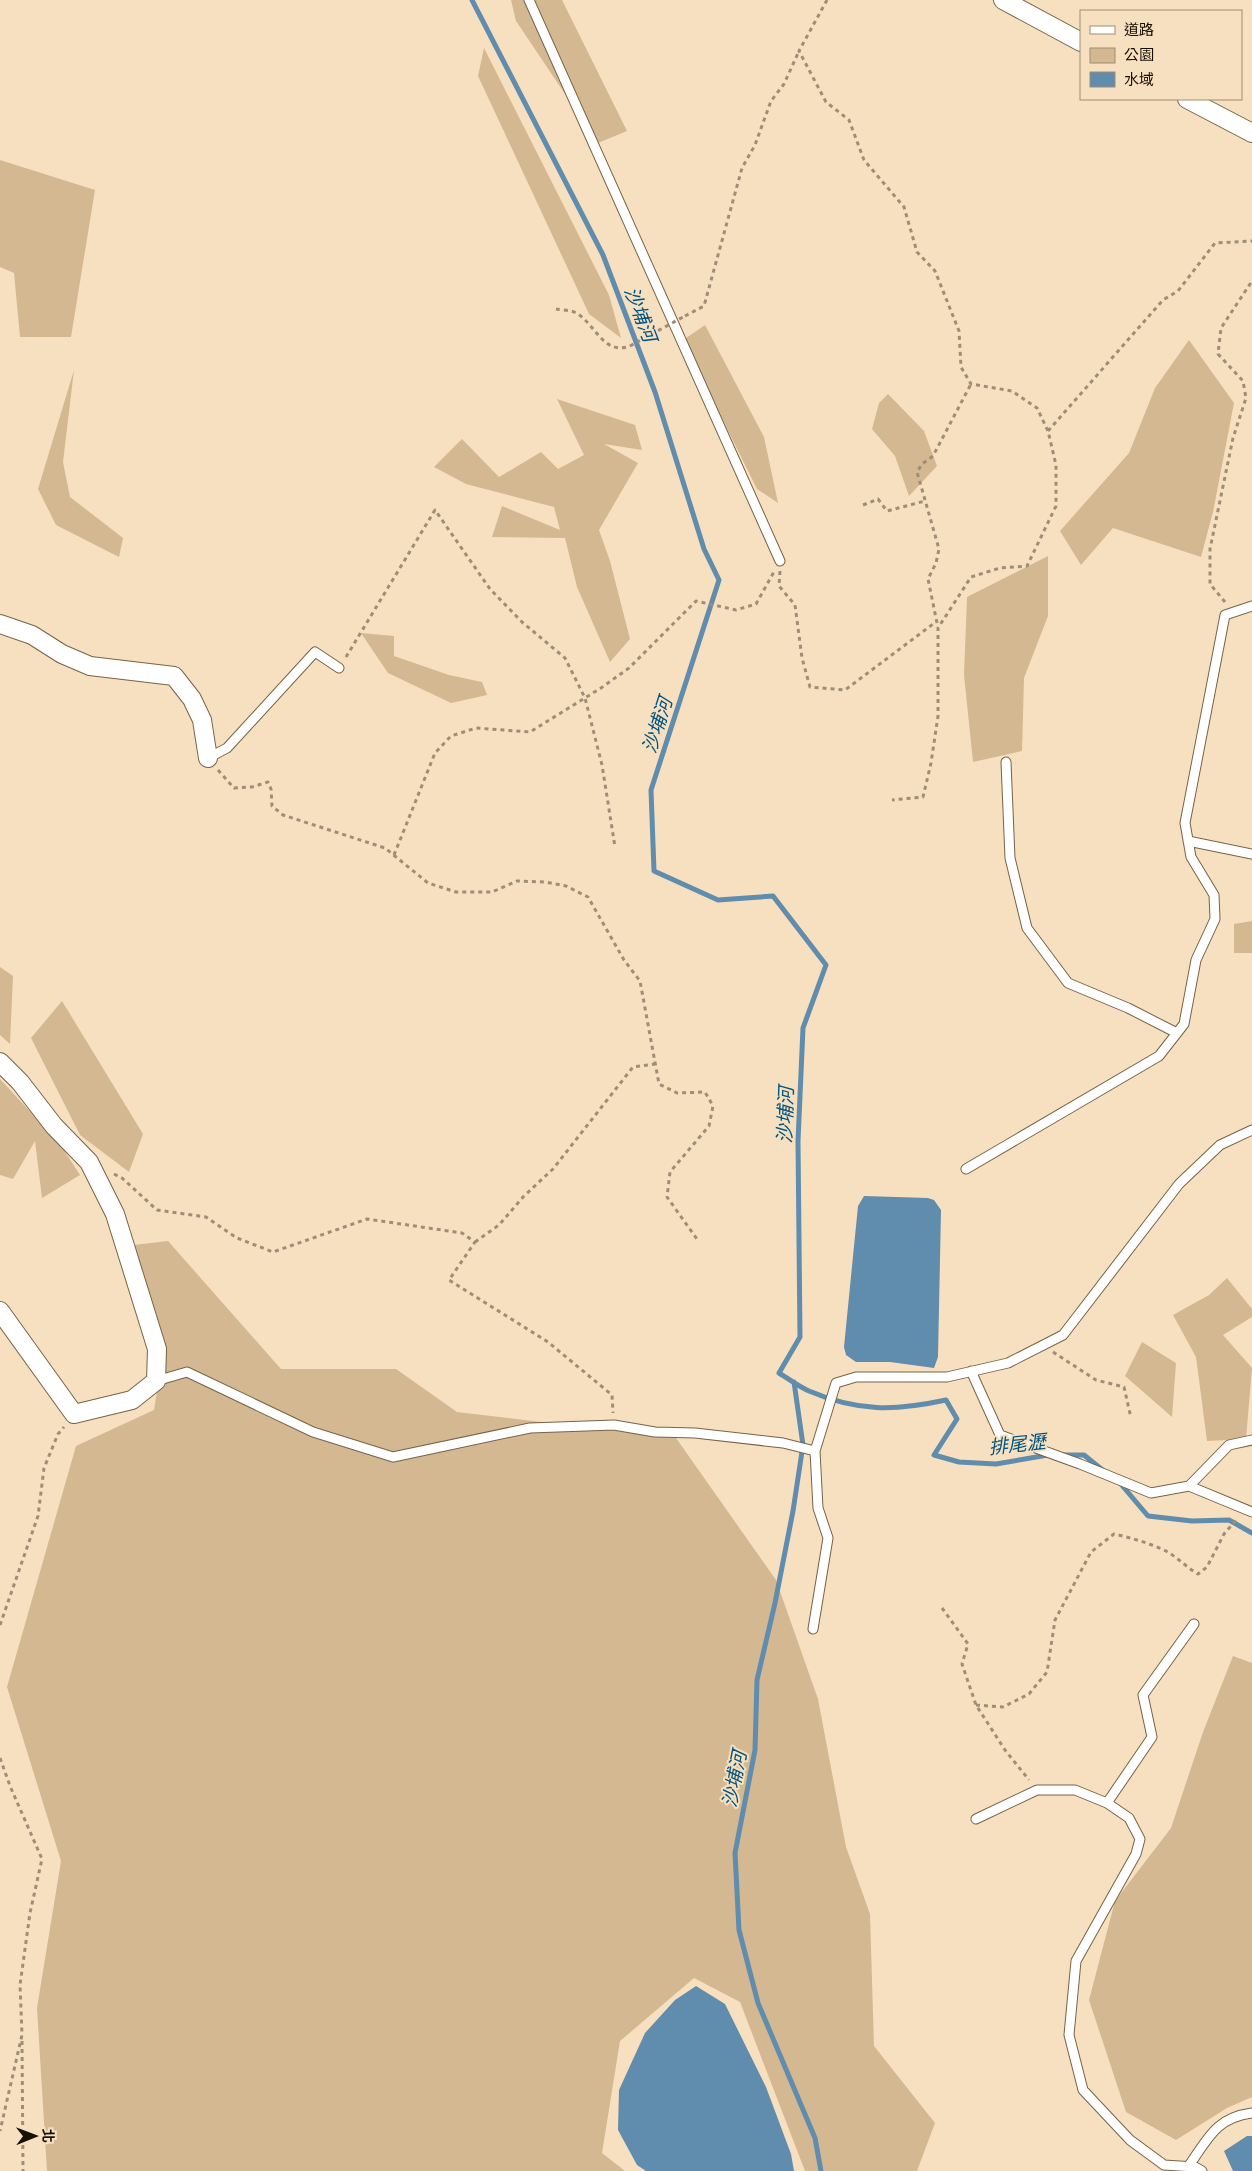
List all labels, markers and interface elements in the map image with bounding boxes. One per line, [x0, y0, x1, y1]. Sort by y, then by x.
legend [1080, 10, 1242, 100]
text: 道路 [1124, 19, 1154, 39]
text: 公園 [1124, 44, 1154, 64]
text: 水域 [1124, 69, 1154, 89]
water label: 沙埔河 [619, 283, 665, 349]
water label: 沙埔河 [636, 690, 679, 756]
water label: 沙埔河 [771, 1082, 799, 1144]
water label: 排尾瀝 [987, 1428, 1050, 1460]
water label: 沙埔河 [716, 1745, 753, 1809]
north arrow [10, 2111, 60, 2161]
text: 北 [39, 2129, 58, 2143]

